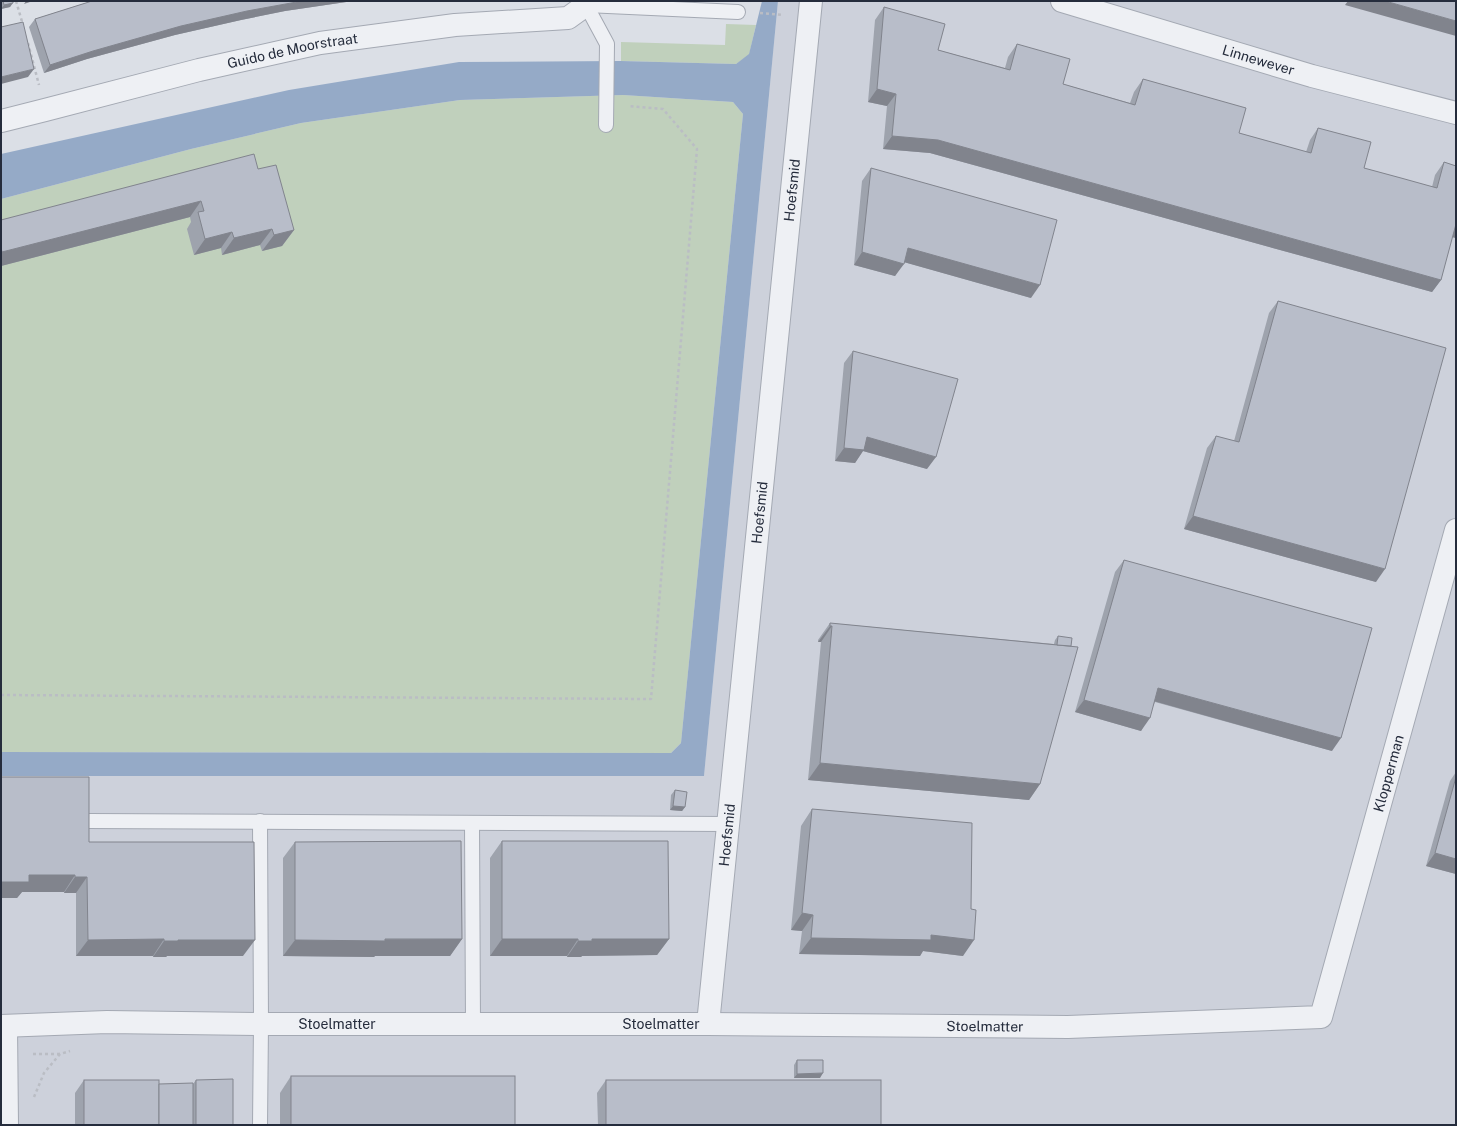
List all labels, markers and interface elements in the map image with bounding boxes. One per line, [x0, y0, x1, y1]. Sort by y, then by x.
street label: Guido de Moorstraat [226, 30, 359, 71]
street label: Linnewever [1220, 42, 1296, 78]
street label: Hoefsmid [781, 158, 803, 222]
street label: Hoefsmid [748, 481, 771, 545]
street label: Klopperman [1370, 733, 1407, 814]
street label: Hoefsmid [716, 803, 738, 867]
street label: Stoelmatter [298, 1016, 376, 1032]
street label: Stoelmatter [622, 1016, 700, 1032]
street label: Stoelmatter [946, 1018, 1024, 1035]

